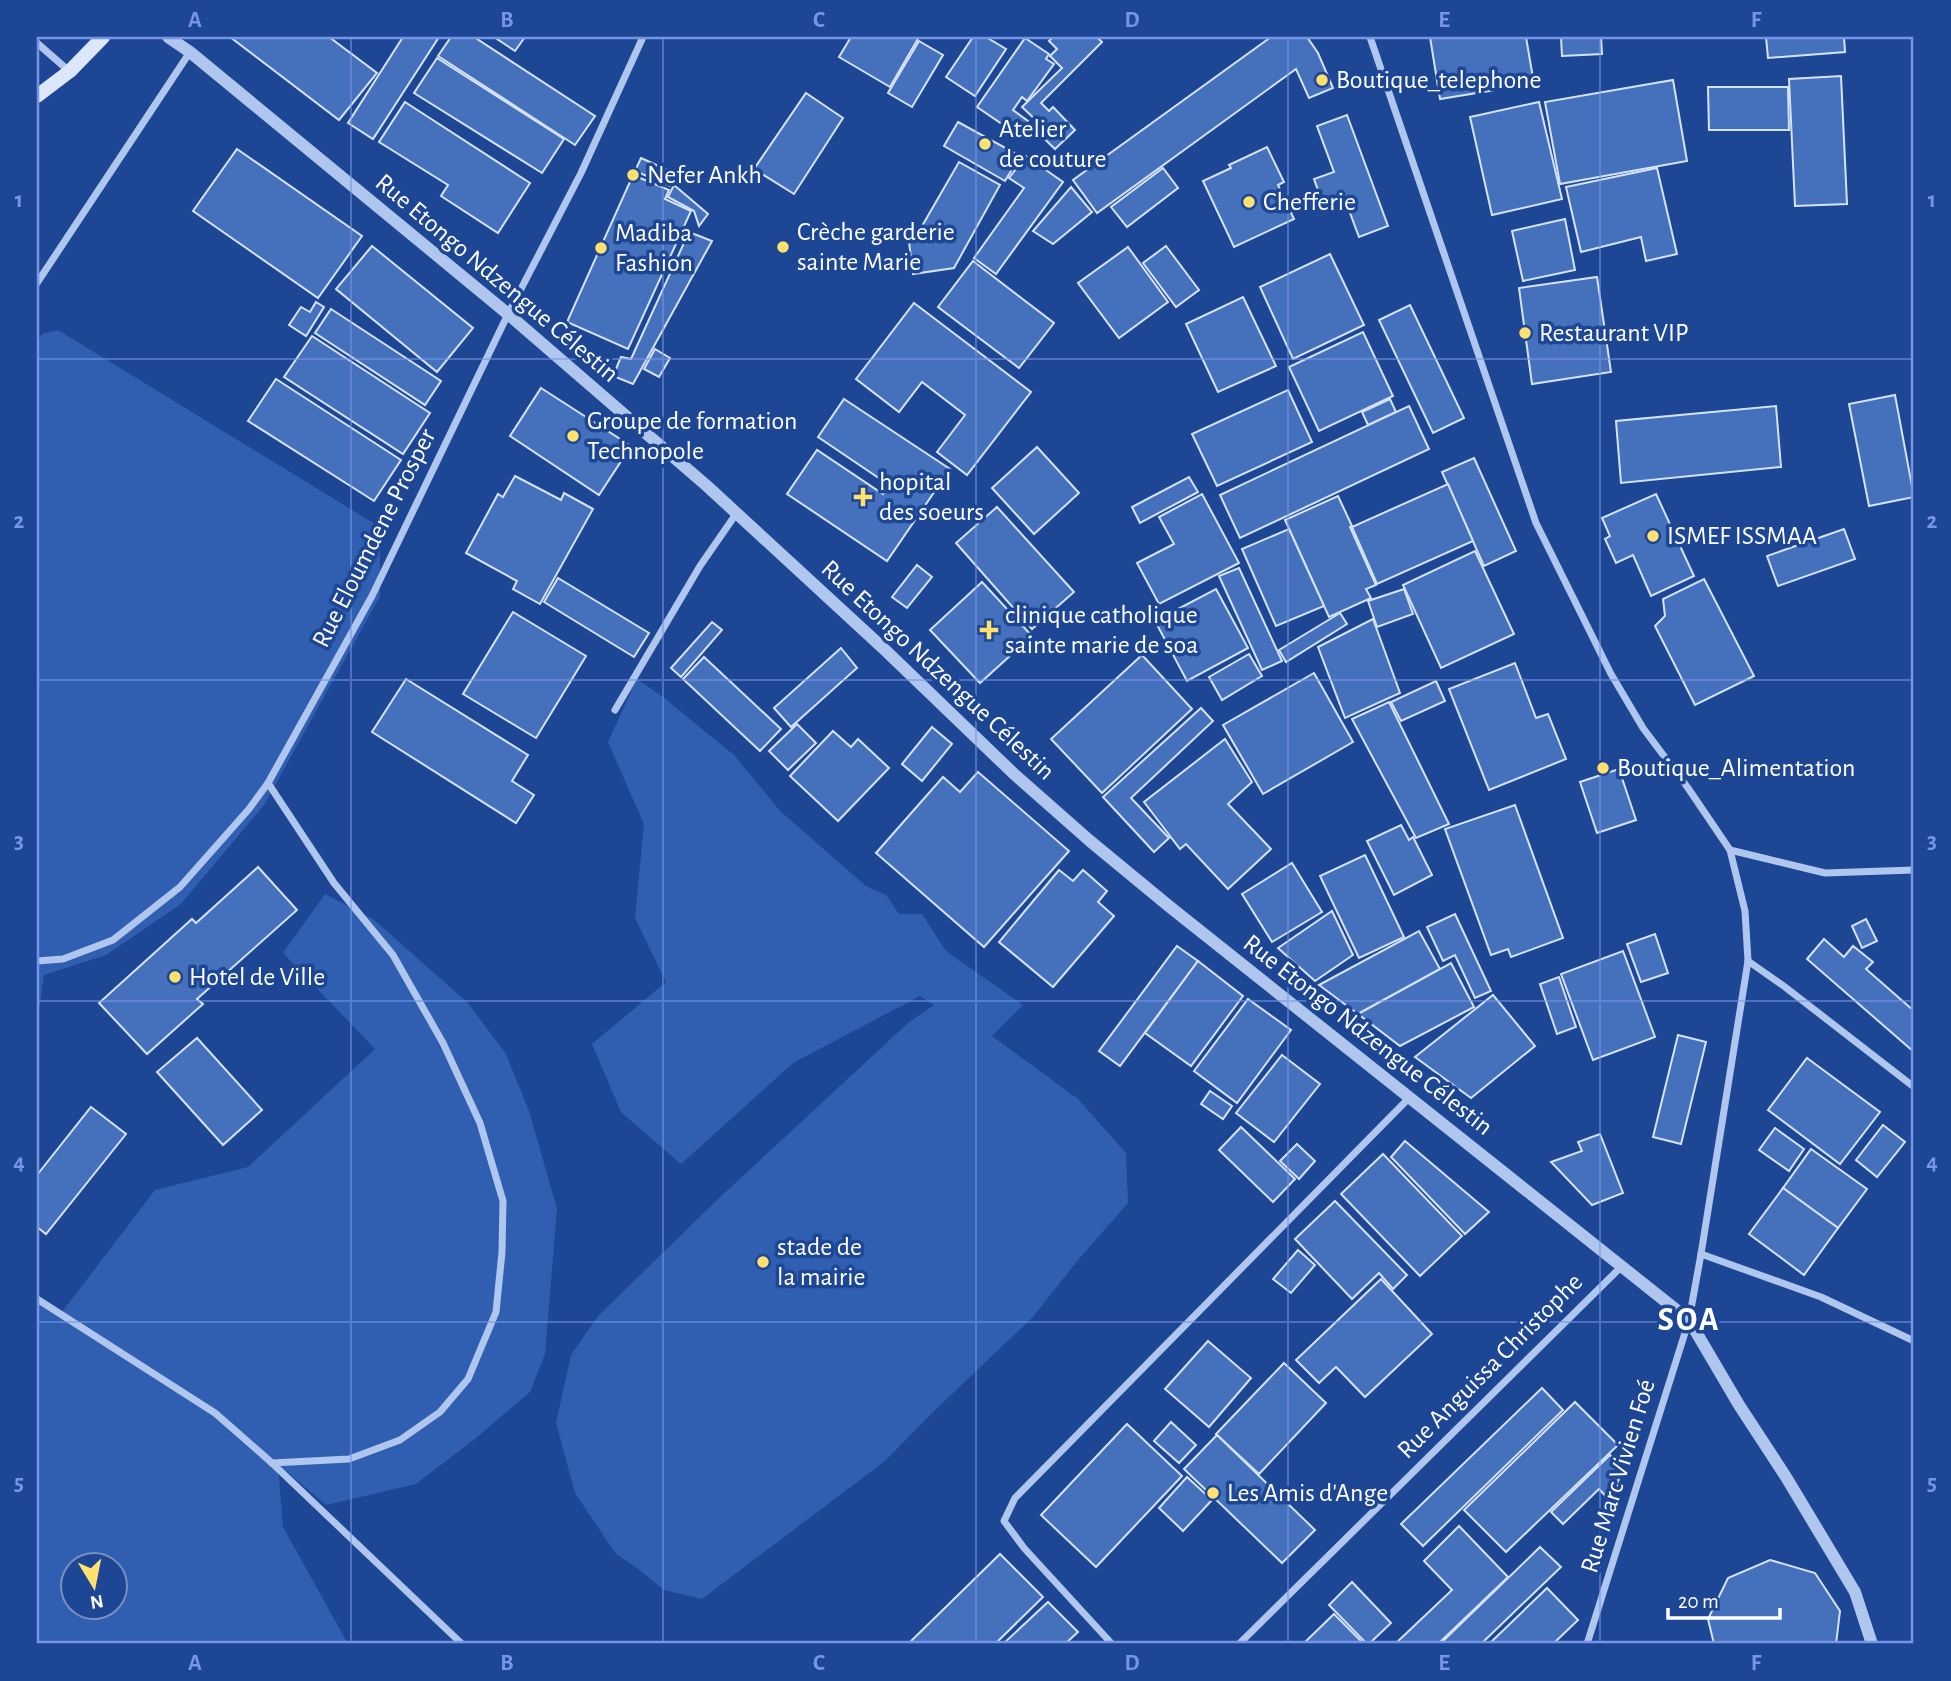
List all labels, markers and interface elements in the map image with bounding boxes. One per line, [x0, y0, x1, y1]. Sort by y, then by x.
text: A [188, 9, 202, 32]
text: B [500, 9, 514, 32]
text: C [813, 9, 825, 32]
text: D [1124, 9, 1140, 32]
text: E [1438, 9, 1450, 32]
text: F [1751, 9, 1762, 32]
place label: Boutique_telephone [1336, 67, 1541, 93]
marker: Boutique_telephone [1314, 72, 1330, 88]
place label: Atelier de couture [999, 116, 1106, 172]
marker: Atelier de couture [977, 136, 993, 152]
place label: Nefer Ankh [647, 162, 762, 188]
marker: Nefer Ankh [625, 167, 641, 183]
street label: Rue Etongo Ndzengue Célestin [370, 169, 624, 387]
text: 1 [15, 189, 23, 212]
place label: Chefferie [1263, 189, 1356, 215]
text: 1 [1928, 189, 1936, 212]
marker: Chefferie [1241, 194, 1257, 210]
place label: Crèche garderie sainte Marie [797, 219, 955, 275]
place label: Madiba Fashion [615, 220, 693, 276]
marker: Crèche garderie sainte Marie [775, 239, 791, 255]
marker: Madiba Fashion [593, 240, 609, 256]
place label: Restaurant VIP [1539, 320, 1688, 346]
marker: Restaurant VIP [1517, 325, 1533, 341]
place label: Groupe de formation Technopole [587, 408, 797, 464]
street label: Rue Eloumdene Prosper [308, 424, 441, 652]
marker: Groupe de formation Technopole [565, 428, 581, 444]
place label: hopital des soeurs [879, 469, 984, 525]
marker: hopital des soeurs [853, 487, 873, 507]
text: 2 [14, 510, 25, 533]
text: 2 [1927, 510, 1938, 533]
place label: ISMEF ISSMAA [1667, 523, 1817, 549]
marker: ISMEF ISSMAA [1645, 528, 1661, 544]
street label: Rue Etongo Ndzengue Célestin [816, 555, 1060, 785]
place label: clinique catholique sainte marie de soa [1005, 602, 1198, 658]
marker: clinique catholique sainte marie de soa [979, 620, 999, 640]
place label: Boutique_Alimentation [1617, 755, 1855, 781]
marker: Boutique_Alimentation [1595, 760, 1611, 776]
text: 3 [14, 830, 24, 853]
text: 3 [1927, 830, 1937, 853]
street label: Rue Etongo Ndzengue Célestin [1238, 930, 1498, 1140]
place label: Hotel de Ville [189, 964, 325, 990]
marker: Hotel de Ville [167, 969, 183, 985]
text: 4 [13, 1151, 25, 1174]
text: 4 [1926, 1151, 1938, 1174]
place label: stade de la mairie [777, 1234, 866, 1290]
marker: stade de la mairie [755, 1254, 771, 1270]
street label: Rue Anguissa Christophe [1392, 1268, 1588, 1464]
district label: SOA [1658, 1304, 1720, 1337]
street label: Rue Marc Vivien Foé [1576, 1376, 1660, 1576]
text: 5 [14, 1472, 24, 1495]
text: 5 [1927, 1472, 1937, 1495]
place label: Les Amis d'Ange [1227, 1480, 1388, 1506]
marker: Les Amis d'Ange [1205, 1485, 1221, 1501]
north arrow [60, 1552, 130, 1622]
scale bar [1668, 1576, 1780, 1620]
text: N [89, 1591, 105, 1612]
text: 20 m [1678, 1591, 1719, 1612]
text: A [188, 1652, 202, 1675]
text: B [500, 1652, 514, 1675]
text: C [813, 1652, 825, 1675]
text: D [1124, 1652, 1140, 1675]
text: E [1438, 1652, 1450, 1675]
text: F [1751, 1652, 1762, 1675]

